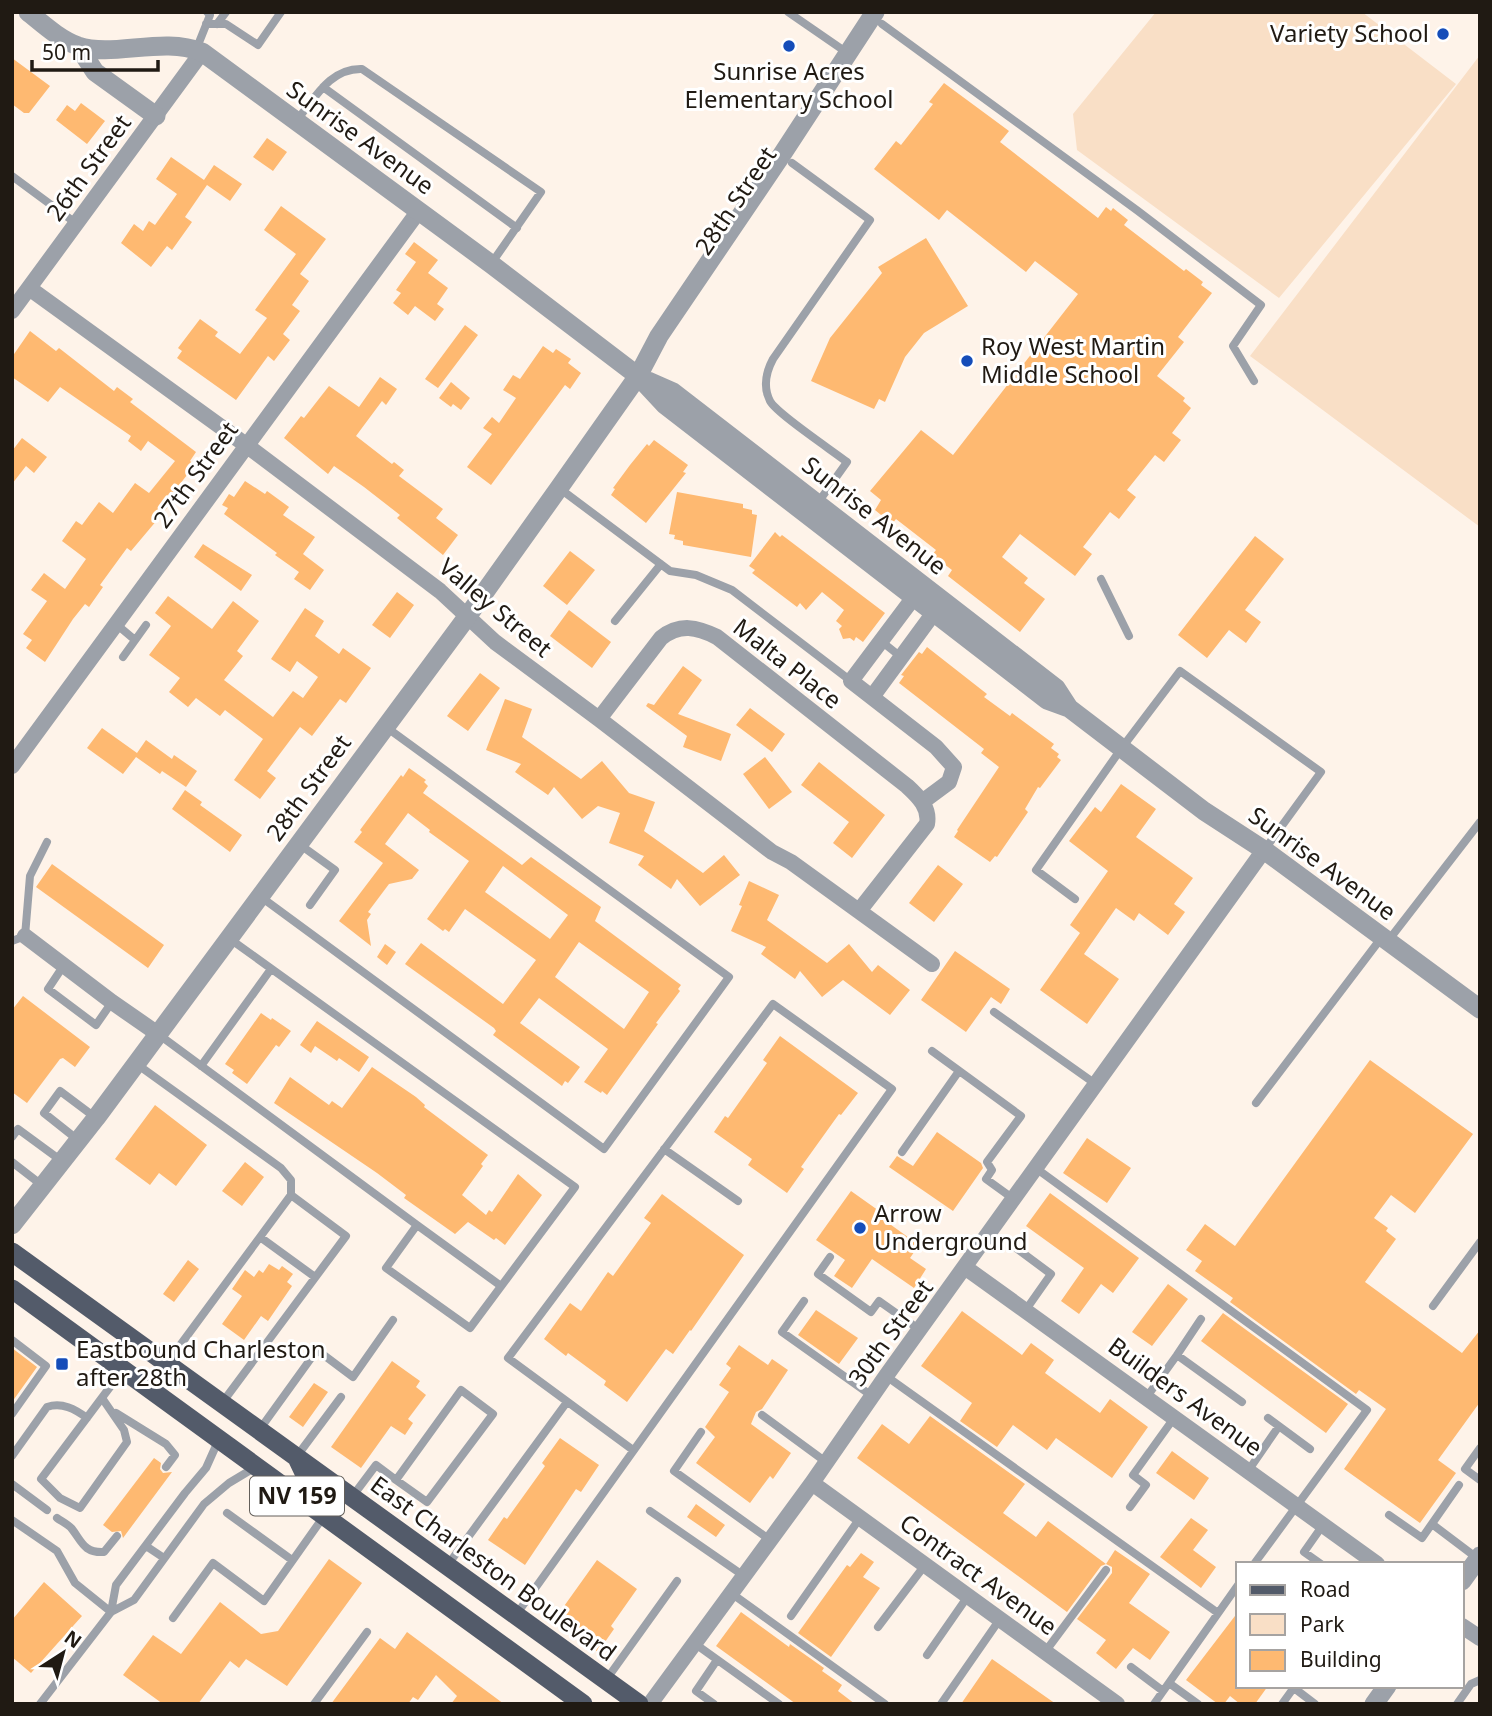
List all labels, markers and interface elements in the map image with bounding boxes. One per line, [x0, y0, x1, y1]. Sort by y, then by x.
place label: Variety School [1270, 16, 1429, 49]
marker: Variety School [1435, 26, 1451, 42]
scale bar [32, 28, 158, 72]
text: 50 m [42, 38, 91, 66]
marker: Sunrise Acres Elementary School [781, 38, 797, 54]
place label: Sunrise Acres Elementary School [684, 54, 894, 115]
street label: Sunrise Avenue [281, 72, 441, 201]
street label: 26th Street [38, 107, 138, 227]
street label: 28th Street [686, 139, 783, 261]
place label: Roy West Martin Middle School [981, 329, 1165, 390]
marker: Roy West Martin Middle School [959, 353, 975, 369]
street label: 27th Street [145, 414, 245, 534]
street label: Sunrise Avenue [796, 448, 954, 582]
street label: Valley Street [432, 550, 560, 664]
street label: Malta Place [727, 610, 849, 716]
street label: 28th Street [258, 727, 358, 847]
street label: Sunrise Avenue [1243, 798, 1403, 927]
place label: Arrow Underground [874, 1196, 1027, 1257]
marker: Arrow Underground [852, 1220, 868, 1236]
street label: 30th Street [840, 1272, 940, 1392]
street label: Builders Avenue [1102, 1329, 1270, 1463]
place label: Eastbound Charleston after 28th [76, 1332, 326, 1393]
marker: Eastbound Charleston after 28th [54, 1356, 70, 1372]
street label: East Charleston Boulevard [364, 1467, 623, 1668]
road number: NV 159 [250, 1476, 344, 1516]
street label: Contract Avenue [894, 1506, 1064, 1642]
legend [1236, 1562, 1464, 1688]
text: Road [1300, 1575, 1350, 1603]
text: Park [1300, 1610, 1345, 1638]
north arrow [28, 1618, 98, 1688]
text: N [59, 1624, 87, 1654]
text: Building [1300, 1645, 1382, 1673]

